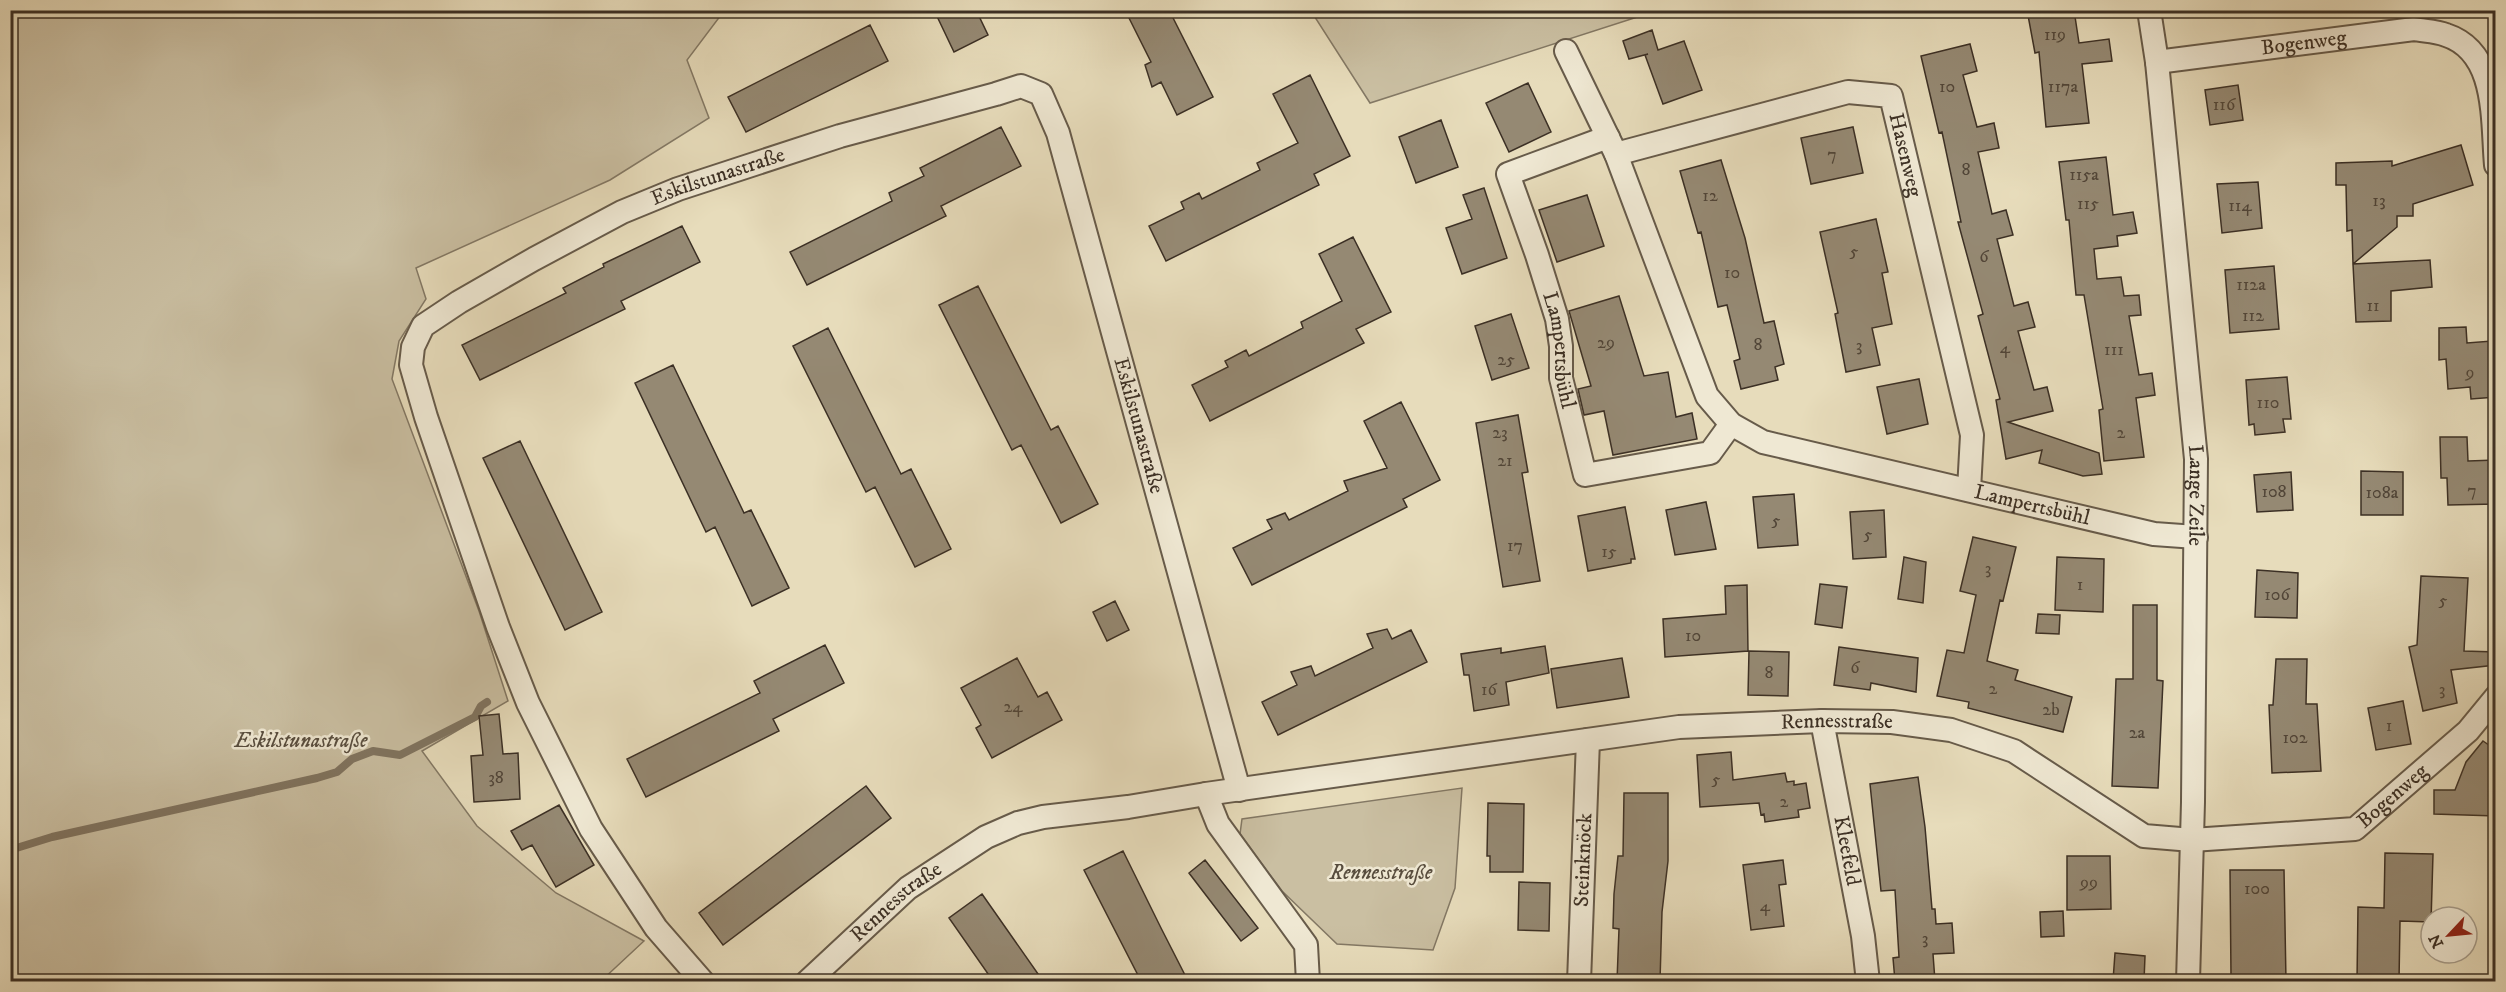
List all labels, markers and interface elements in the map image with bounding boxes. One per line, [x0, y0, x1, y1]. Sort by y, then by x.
house number: 119 [2044, 24, 2066, 46]
street label: Bogenweg [2260, 25, 2349, 62]
house number: 10 [1939, 76, 1955, 98]
house number: 117a [2048, 76, 2079, 98]
house number: 116 [2213, 94, 2236, 116]
street label: Hasenweg [1883, 110, 1928, 200]
street label: Eskilstunastraße [647, 142, 789, 212]
house number: 7 [1827, 144, 1837, 166]
house number: 8 [1961, 159, 1971, 181]
house number: 115a [2069, 164, 2099, 186]
house number: 12 [1702, 185, 1718, 207]
house number: 13 [2372, 190, 2386, 212]
house number: 115 [2077, 193, 2099, 215]
house number: 114 [2228, 195, 2252, 217]
house number: 5 [1850, 241, 1859, 263]
house number: 6 [1979, 246, 1989, 268]
house number: 10 [1724, 262, 1740, 284]
house number: 112a [2236, 274, 2266, 296]
street label: Lampertsbühl [1536, 289, 1581, 412]
house number: 11 [2366, 295, 2380, 317]
house number: 112 [2242, 305, 2264, 327]
house number: 29 [1597, 332, 1615, 354]
house number: 8 [1753, 334, 1763, 356]
house number: 3 [1856, 335, 1862, 357]
house number: 4 [2000, 337, 2011, 359]
house number: 111 [2104, 339, 2124, 361]
house number: 25 [1497, 349, 1515, 371]
street label: Eskilstunastraße [1108, 355, 1170, 497]
house number: 9 [2465, 362, 2474, 384]
house number: 110 [2257, 392, 2279, 414]
house number: 23 [1492, 422, 1508, 444]
house number: 2 [2117, 422, 2126, 444]
street label: Lange Zeile [2182, 444, 2209, 546]
house number: 21 [1497, 450, 1513, 472]
street label: Lampertsbühl [1972, 479, 2093, 532]
house number: 7 [2467, 480, 2477, 502]
house number: 108 [2261, 481, 2287, 503]
house number: 108a [2366, 482, 2399, 504]
house number: 5 [1772, 510, 1781, 532]
house number: 5 [1864, 524, 1873, 546]
house number: 17 [1507, 535, 1523, 557]
house number: 15 [1601, 541, 1617, 563]
house number: 3 [1985, 558, 1991, 580]
house number: 1 [2077, 574, 2083, 596]
house number: 106 [2264, 584, 2290, 606]
house number: 5 [2439, 590, 2448, 612]
house number: 10 [1685, 625, 1701, 647]
house number: 6 [1850, 657, 1860, 679]
house number: 8 [1764, 662, 1774, 684]
house number: 2 [1989, 678, 1998, 700]
house number: 16 [1481, 679, 1498, 701]
house number: 3 [2439, 679, 2445, 701]
house number: 24 [1003, 696, 1023, 718]
house number: 2b [2042, 699, 2060, 721]
street label: Rennesstraße [1780, 708, 1893, 736]
house number: 1 [2386, 715, 2392, 737]
house number: 2a [2129, 722, 2146, 744]
house number: 102 [2282, 727, 2308, 749]
park label: Eskilstunastraße [234, 728, 368, 754]
street label: Bogenweg [2352, 758, 2434, 834]
house number: 38 [488, 767, 504, 789]
house number: 5 [1712, 769, 1721, 791]
house number: 2 [1780, 791, 1789, 813]
street label: Steinknöck [1569, 812, 1598, 907]
street label: Kleefeld [1827, 814, 1866, 888]
street label: Rennesstraße [845, 856, 947, 948]
park label: Rennesstraße [1329, 860, 1433, 886]
house number: 99 [2079, 872, 2098, 894]
house number: 100 [2244, 878, 2270, 900]
house number: 4 [1760, 895, 1771, 917]
north arrow [2419, 905, 2479, 965]
house number: 3 [1922, 928, 1928, 950]
text: N [2425, 931, 2448, 951]

